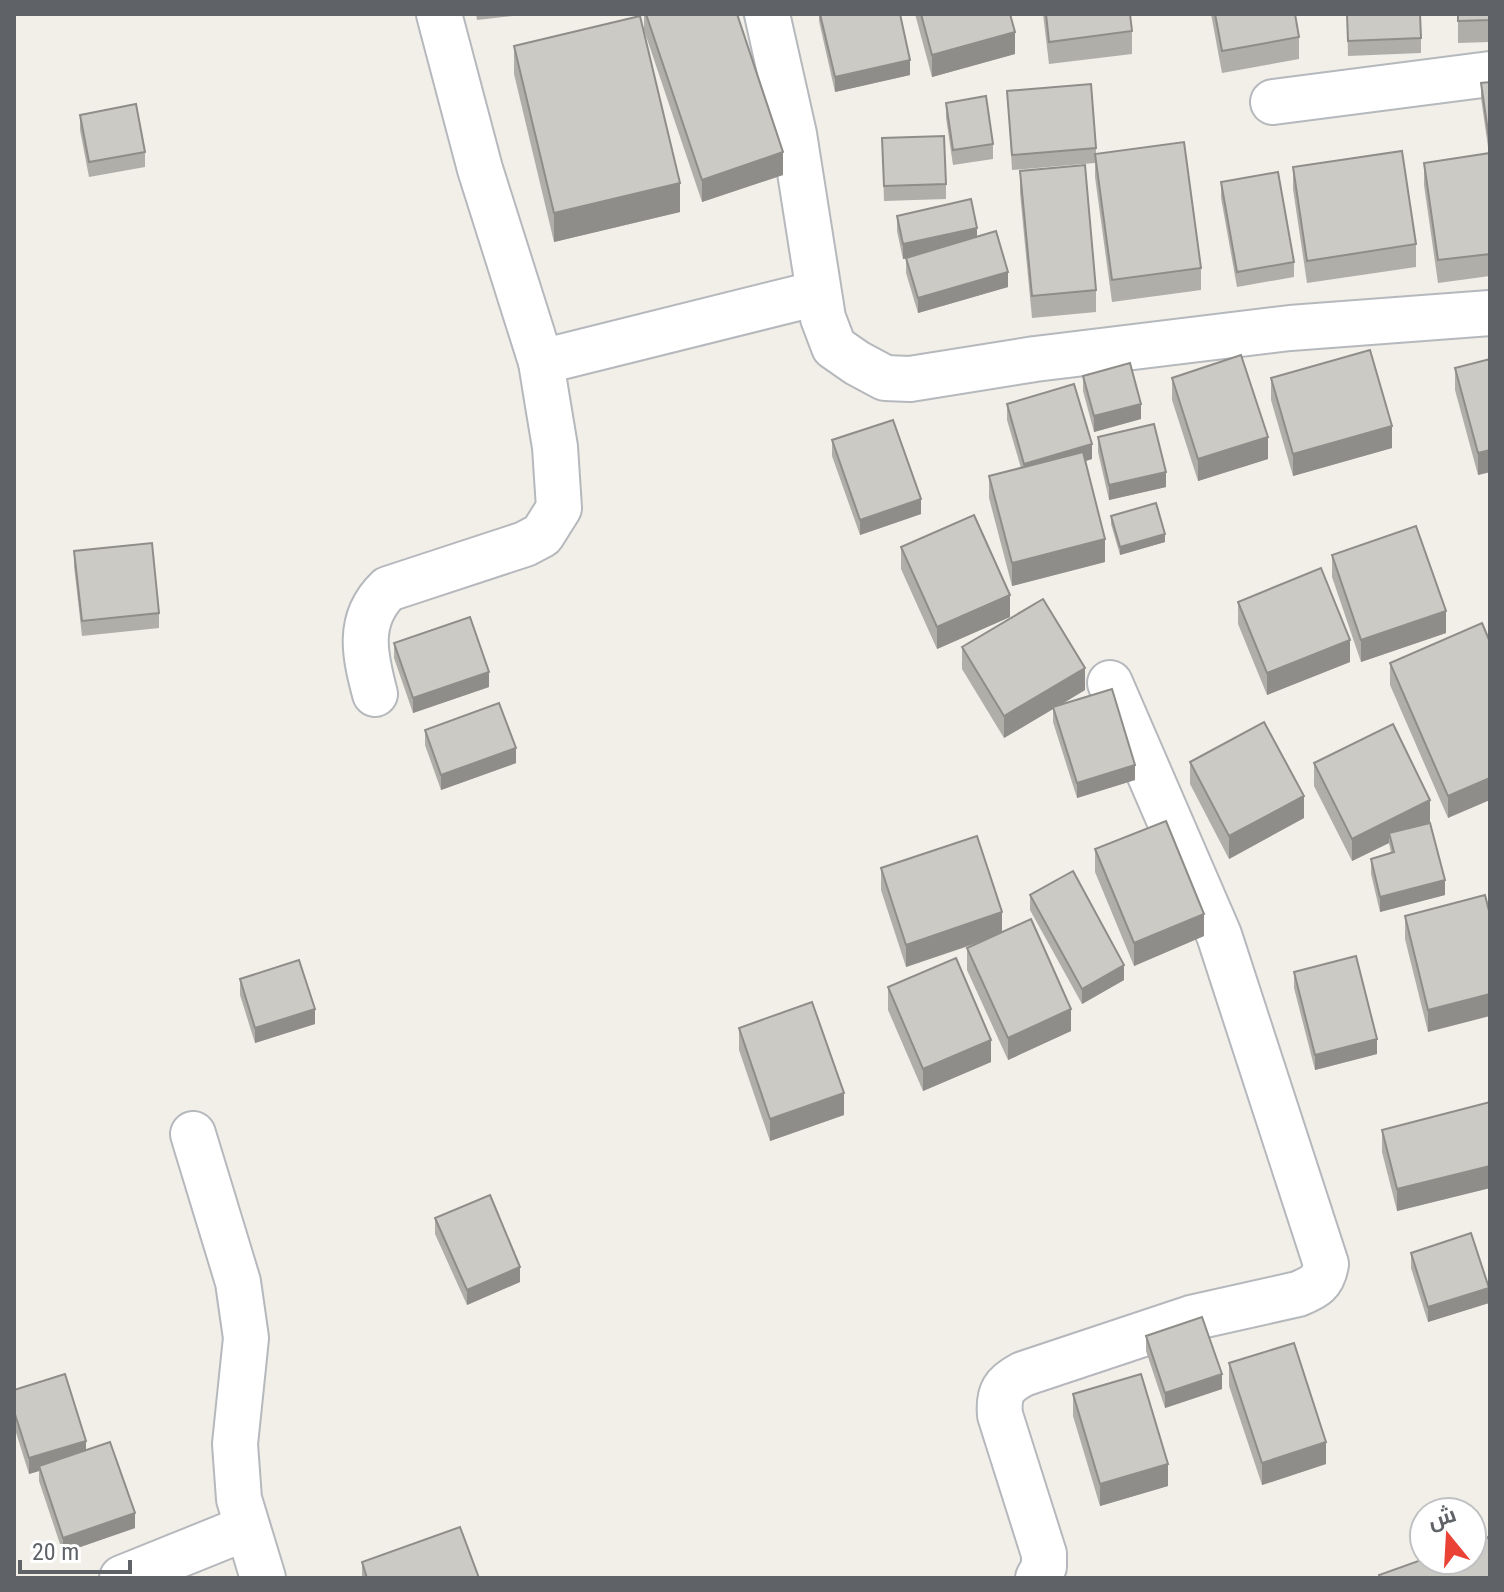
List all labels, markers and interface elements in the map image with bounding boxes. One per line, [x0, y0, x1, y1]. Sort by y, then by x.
north arrow [1408, 1496, 1488, 1576]
text: ش [1425, 1501, 1460, 1535]
scale bar [20, 1524, 130, 1574]
text: 20 m [32, 1538, 79, 1566]

